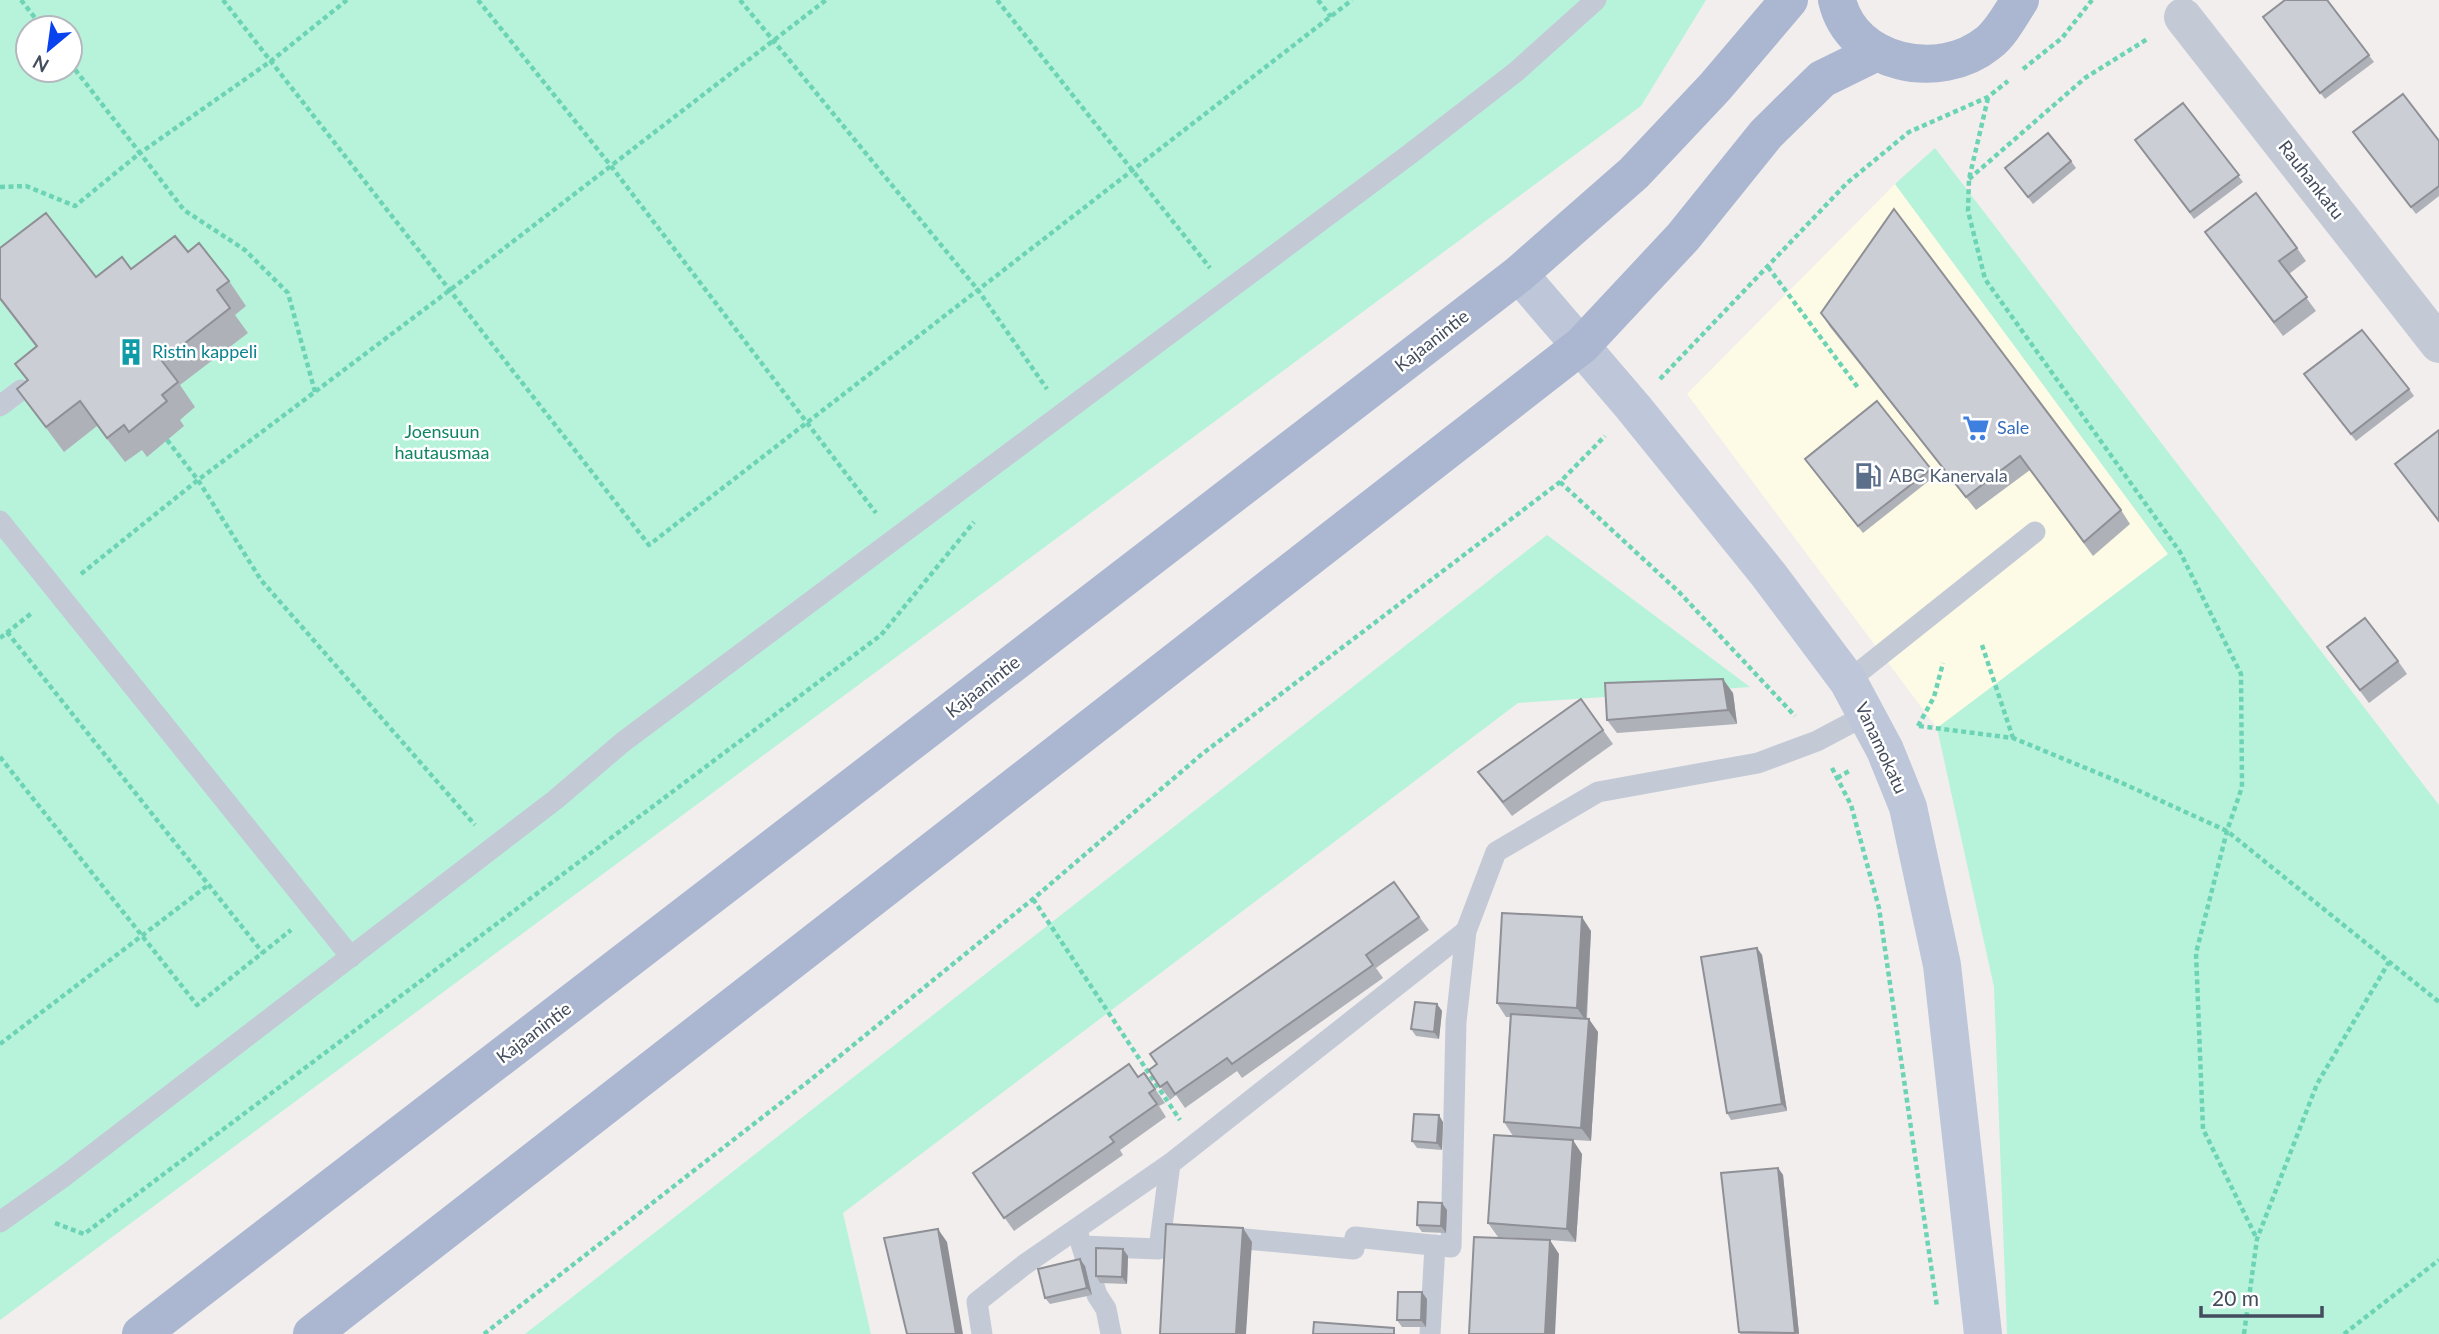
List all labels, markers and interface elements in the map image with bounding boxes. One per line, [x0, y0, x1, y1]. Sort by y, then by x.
north arrow [14, 14, 84, 84]
text: N [29, 51, 52, 78]
street label: Rauhankatu [2274, 136, 2349, 223]
street label: Kajaanintie [1390, 304, 1473, 376]
building icon: Ristin kappeli [116, 337, 146, 367]
place label: Ristin kappeli [152, 340, 257, 362]
supermarket icon: Sale [1961, 413, 1991, 443]
place label: Sale [1997, 416, 2029, 438]
park label: Joensuun hautausmaa [395, 420, 489, 463]
fuel station icon: ABC Kanervala [1853, 461, 1883, 491]
place label: ABC Kanervala [1889, 464, 2008, 486]
street label: Kajaanintie [941, 650, 1024, 722]
street label: Vanamokatu [1851, 698, 1913, 797]
street label: Kajaanintie [492, 997, 575, 1067]
scale bar [2201, 1274, 2322, 1318]
text: 20 m [2212, 1285, 2259, 1310]

